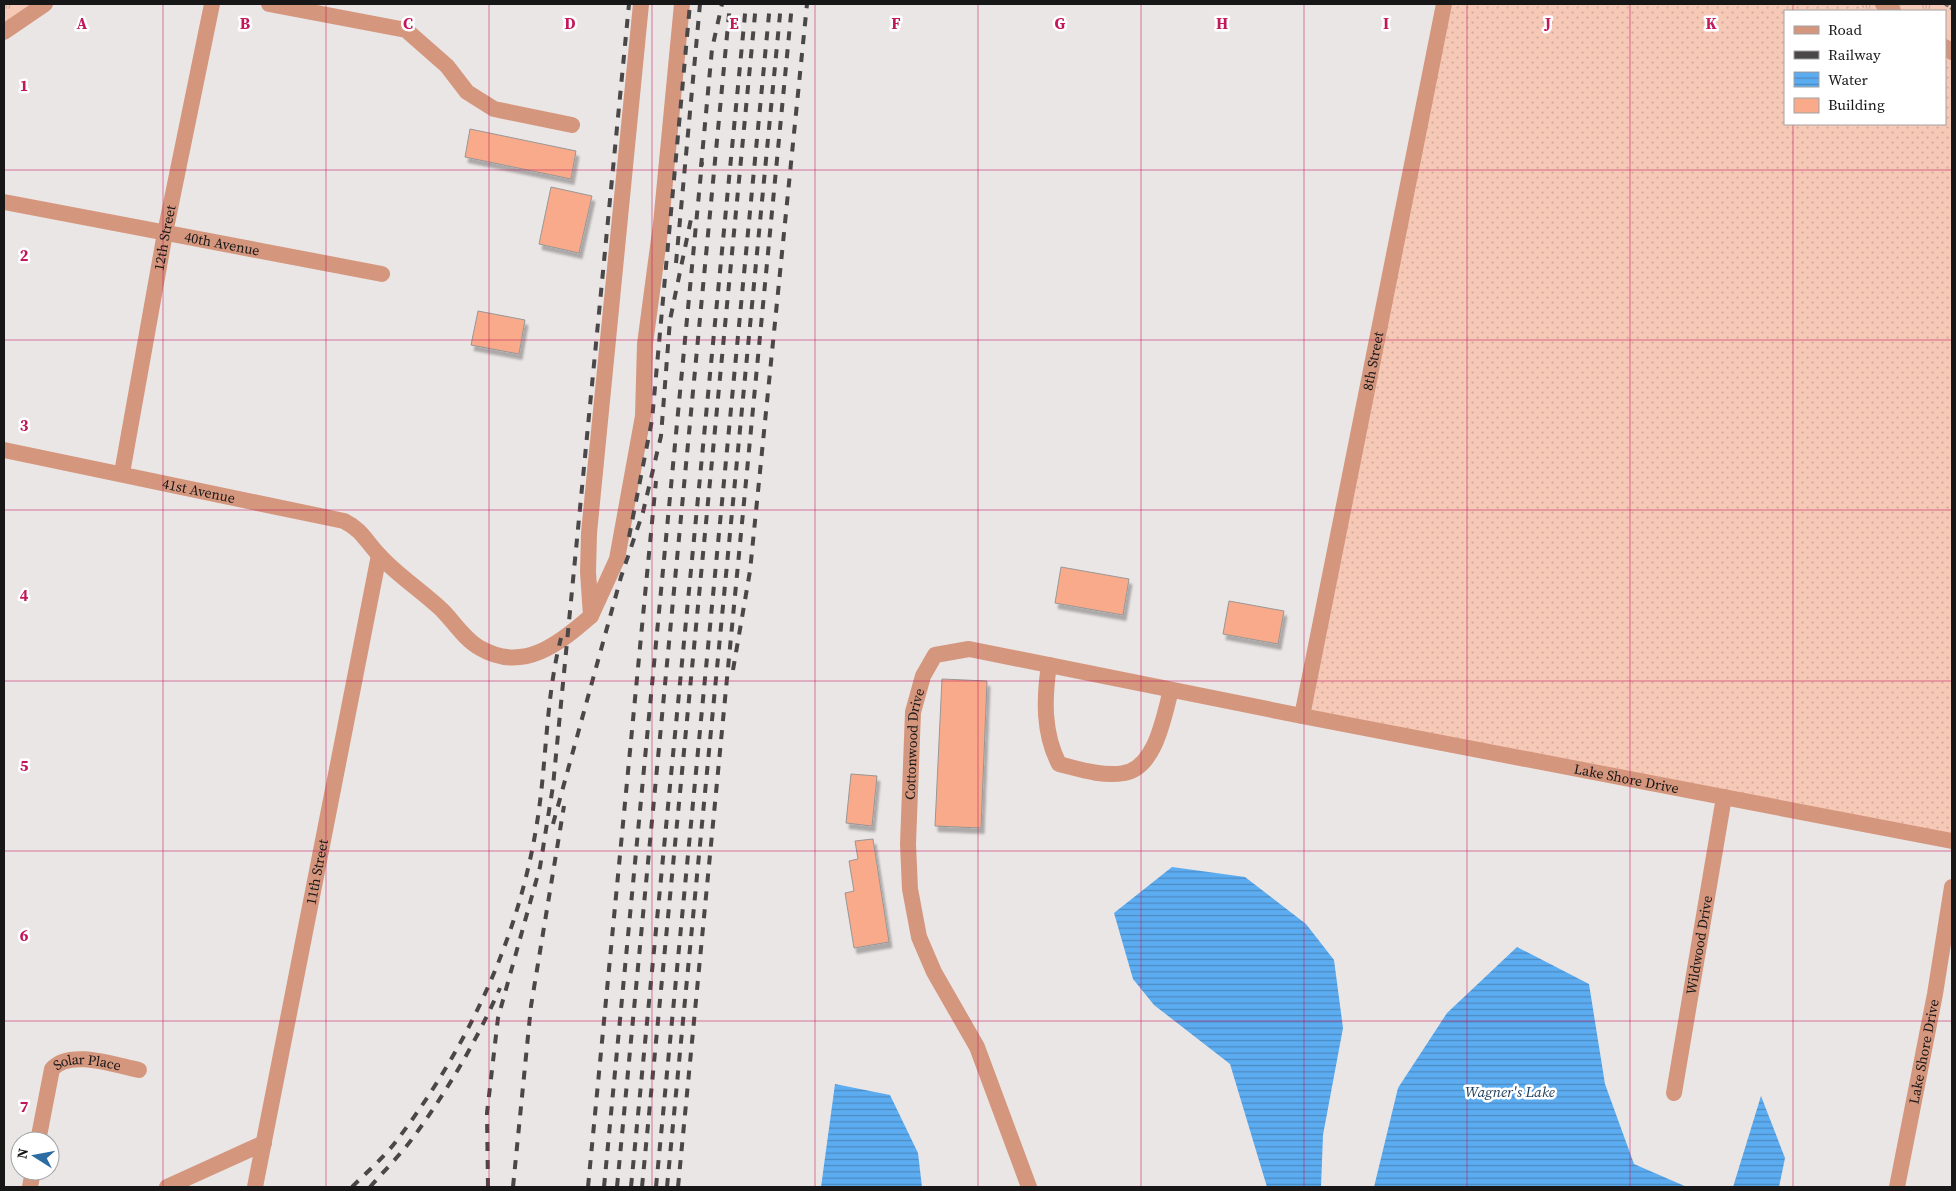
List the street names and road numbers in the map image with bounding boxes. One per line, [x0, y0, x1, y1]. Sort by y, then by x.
street label: 12th Street [148, 203, 181, 272]
street label: 40th Avenue [183, 227, 261, 260]
street label: 8th Street [1357, 329, 1389, 392]
street label: 41st Avenue [161, 473, 237, 508]
street label: Cottonwood Drive [900, 686, 929, 800]
street label: Lake Shore Drive [1572, 759, 1681, 798]
street label: 11th Street [301, 837, 333, 907]
street label: Wildwood Drive [1681, 894, 1717, 996]
street label: Lake Shore Drive [1904, 997, 1944, 1106]
street label: Solar Place [49, 1049, 123, 1075]

